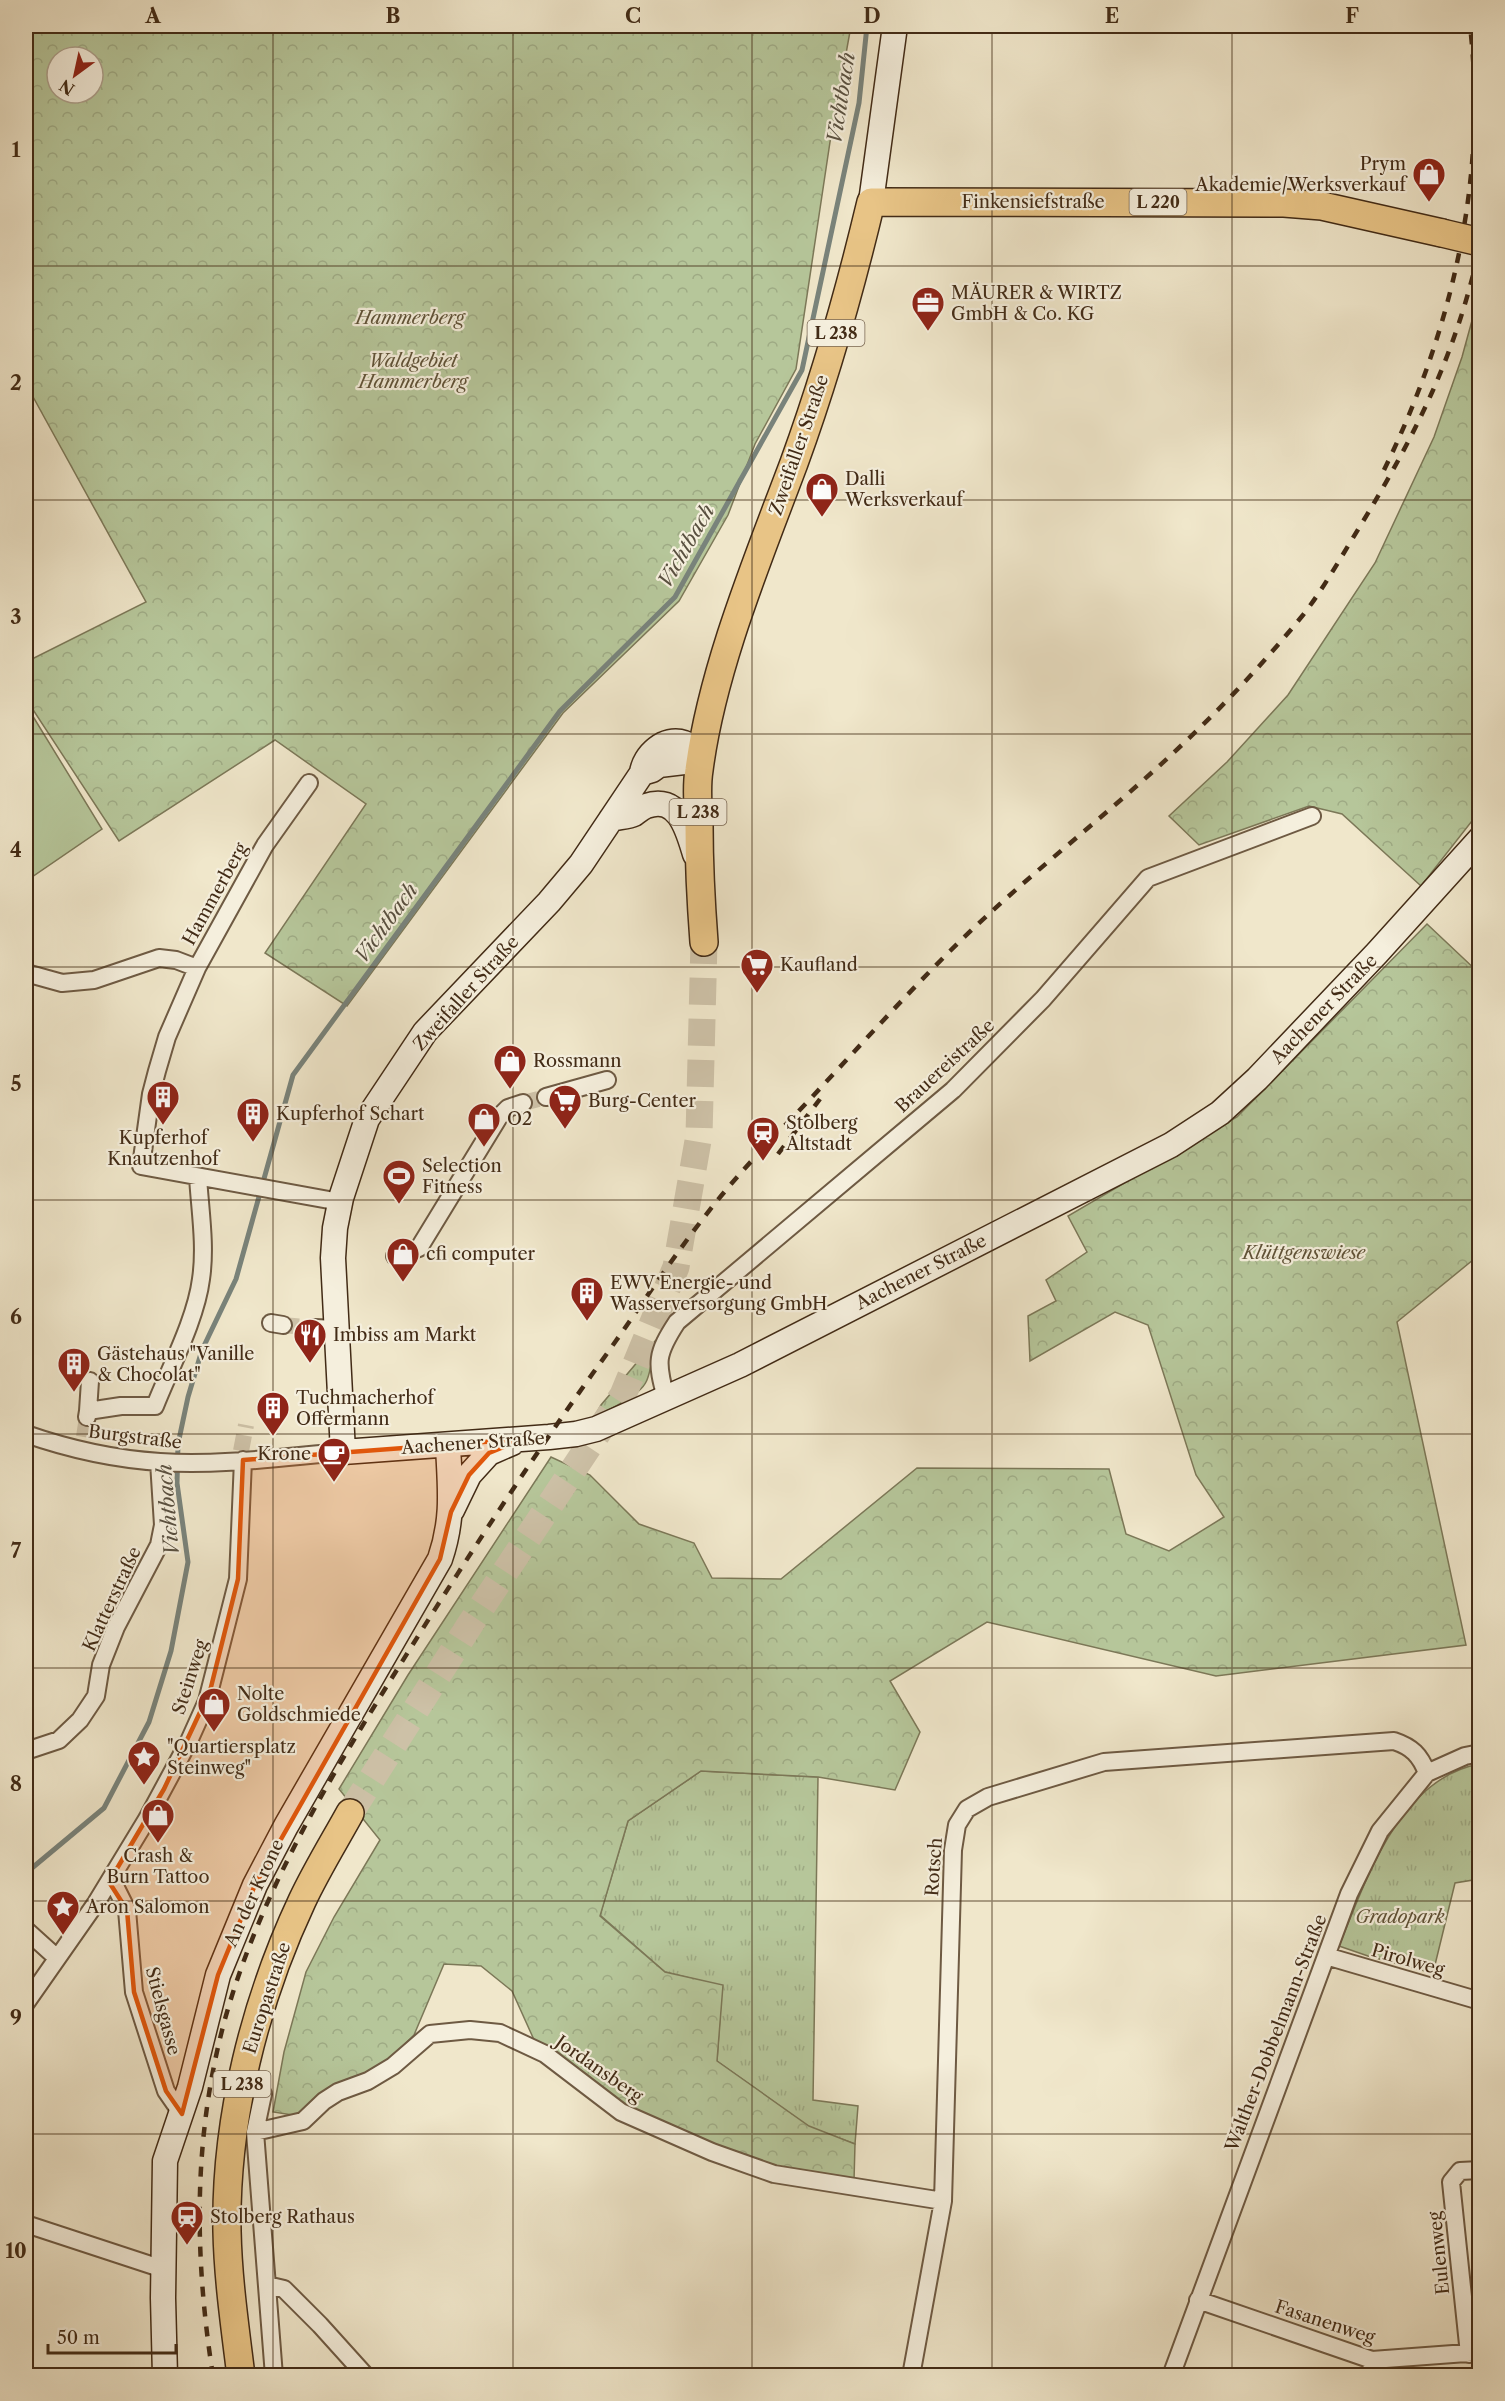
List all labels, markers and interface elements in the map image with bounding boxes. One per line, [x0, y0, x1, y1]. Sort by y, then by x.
text: A [144, 4, 161, 28]
text: B [386, 4, 401, 28]
text: C [625, 4, 641, 28]
text: D [863, 4, 881, 28]
text: E [1105, 4, 1119, 28]
text: F [1345, 4, 1359, 28]
north arrow [45, 45, 105, 105]
water label: Vichtbach [822, 51, 860, 145]
text: N [55, 75, 78, 100]
text: 1 [12, 138, 21, 162]
place label: Prym Akademie/Werksverkauf [1194, 153, 1409, 196]
shop icon: Prym Akademie/Werksverkauf [1411, 156, 1447, 203]
road number: L 220 [1130, 189, 1186, 215]
street label: Finkensiefstraße [962, 191, 1104, 213]
place label: MÄURER & WIRTZ GmbH & Co. KG [951, 281, 1122, 325]
office icon: MÄURER & WIRTZ GmbH & Co. KG [910, 285, 946, 332]
park label: Hammerberg [354, 307, 466, 329]
road number: L 238 [808, 320, 864, 346]
park label: Waldgebiet Hammerberg [357, 350, 469, 393]
text: 2 [10, 371, 22, 395]
street label: Zweifaller Straße [765, 372, 833, 518]
place label: Dalli Werksverkauf [844, 468, 965, 511]
shop icon: Dalli Werksverkauf [804, 471, 840, 518]
water label: Vichtbach [653, 500, 719, 592]
text: 3 [10, 605, 22, 629]
road number: L 238 [670, 799, 726, 825]
text: 4 [10, 838, 22, 862]
street label: Hammerberg [178, 838, 252, 949]
water label: Vichtbach [349, 879, 423, 967]
street label: Zweifaller Straße [409, 931, 523, 1055]
supermarket icon: Kaufland [739, 947, 775, 994]
street label: Aachener Straße [1265, 950, 1382, 1069]
place label: Kaufland [780, 954, 858, 976]
street label: Brauereistraße [891, 1015, 999, 1117]
shop icon: Rossmann [492, 1043, 528, 1090]
place label: Rossmann [533, 1050, 622, 1072]
text: 5 [10, 1072, 22, 1096]
building icon: Kupferhof Knautzenhof [145, 1079, 181, 1126]
supermarket icon: Burg-Center [547, 1083, 583, 1130]
place label: Burg-Center [588, 1090, 697, 1112]
building icon: Kupferhof Schart [235, 1096, 271, 1143]
shop icon: O2 [466, 1101, 502, 1148]
place label: Kupferhof Schart [276, 1103, 425, 1125]
place label: O2 [507, 1108, 532, 1130]
place label: Stolberg Altstadt [785, 1112, 858, 1155]
station icon: Stolberg Altstadt [745, 1115, 781, 1162]
place label: Kupferhof Knautzenhof [107, 1127, 221, 1170]
place label: Selection Fitness [422, 1155, 502, 1198]
sports icon: Selection Fitness [381, 1158, 417, 1205]
street label: Aachener Straße [851, 1230, 990, 1315]
shop icon: cfi computer [385, 1236, 421, 1283]
park label: Klüttgenswiese [1241, 1242, 1367, 1264]
place label: cfi computer [426, 1243, 535, 1265]
place label: EWV Energie- und Wasserversorgung GmbH [609, 1272, 828, 1315]
building icon: EWV Energie- und Wasserversorgung GmbH [569, 1275, 605, 1322]
text: 6 [10, 1305, 22, 1329]
restaurant icon: Imbiss am Markt [292, 1317, 328, 1364]
place label: Imbiss am Markt [333, 1324, 477, 1346]
place label: Gästehaus "Vanille & Chocolat" [97, 1343, 254, 1386]
building icon: Gästehaus "Vanille & Chocolat" [56, 1346, 92, 1393]
place label: Tuchmacherhof Offermann [296, 1387, 437, 1430]
building icon: Tuchmacherhof Offermann [255, 1390, 291, 1437]
street label: Burgstraße [87, 1420, 183, 1454]
street label: Aachener Straße [400, 1427, 545, 1459]
cafe icon: Krone [316, 1436, 352, 1483]
place label: Krone [257, 1443, 311, 1465]
water label: Vichtbach [152, 1463, 184, 1557]
text: 7 [11, 1539, 22, 1563]
street label: Klatterstraße [78, 1543, 146, 1655]
street label: Steinweg [168, 1636, 213, 1717]
place label: Nolte Goldschmiede [237, 1683, 361, 1726]
shop icon: Nolte Goldschmiede [196, 1686, 232, 1733]
place label: "Quartiersplatz Steinweg" [167, 1736, 296, 1779]
place icon: "Quartiersplatz Steinweg" [126, 1739, 162, 1786]
text: 8 [10, 1772, 22, 1796]
shop icon: Crash & Burn Tattoo [140, 1797, 176, 1844]
street label: An der Krone [219, 1836, 289, 1951]
street label: Rotsch [921, 1837, 947, 1897]
place label: Crash & Burn Tattoo [107, 1845, 209, 1888]
place icon: Aron Salomon [45, 1889, 81, 1936]
place label: Aron Salomon [85, 1896, 209, 1918]
park label: Gradopark [1355, 1906, 1445, 1928]
street label: Walther-Dobbelmann-Straße [1220, 1911, 1331, 2156]
street label: Europastraße [239, 1939, 295, 2057]
street label: Pirolweg [1369, 1939, 1448, 1981]
street label: Stielsgasse [141, 1964, 185, 2058]
text: 9 [10, 2006, 22, 2030]
street label: Jordansberg [548, 2029, 647, 2108]
road number: L 238 [214, 2071, 270, 2097]
station icon: Stolberg Rathaus [169, 2199, 205, 2246]
place label: Stolberg Rathaus [210, 2206, 355, 2228]
street label: Eulenweg [1424, 2210, 1454, 2296]
text: 10 [5, 2239, 27, 2263]
street label: Fasanenweg [1272, 2295, 1378, 2349]
scale bar [48, 2317, 176, 2355]
text: 50 m [57, 2327, 100, 2349]

